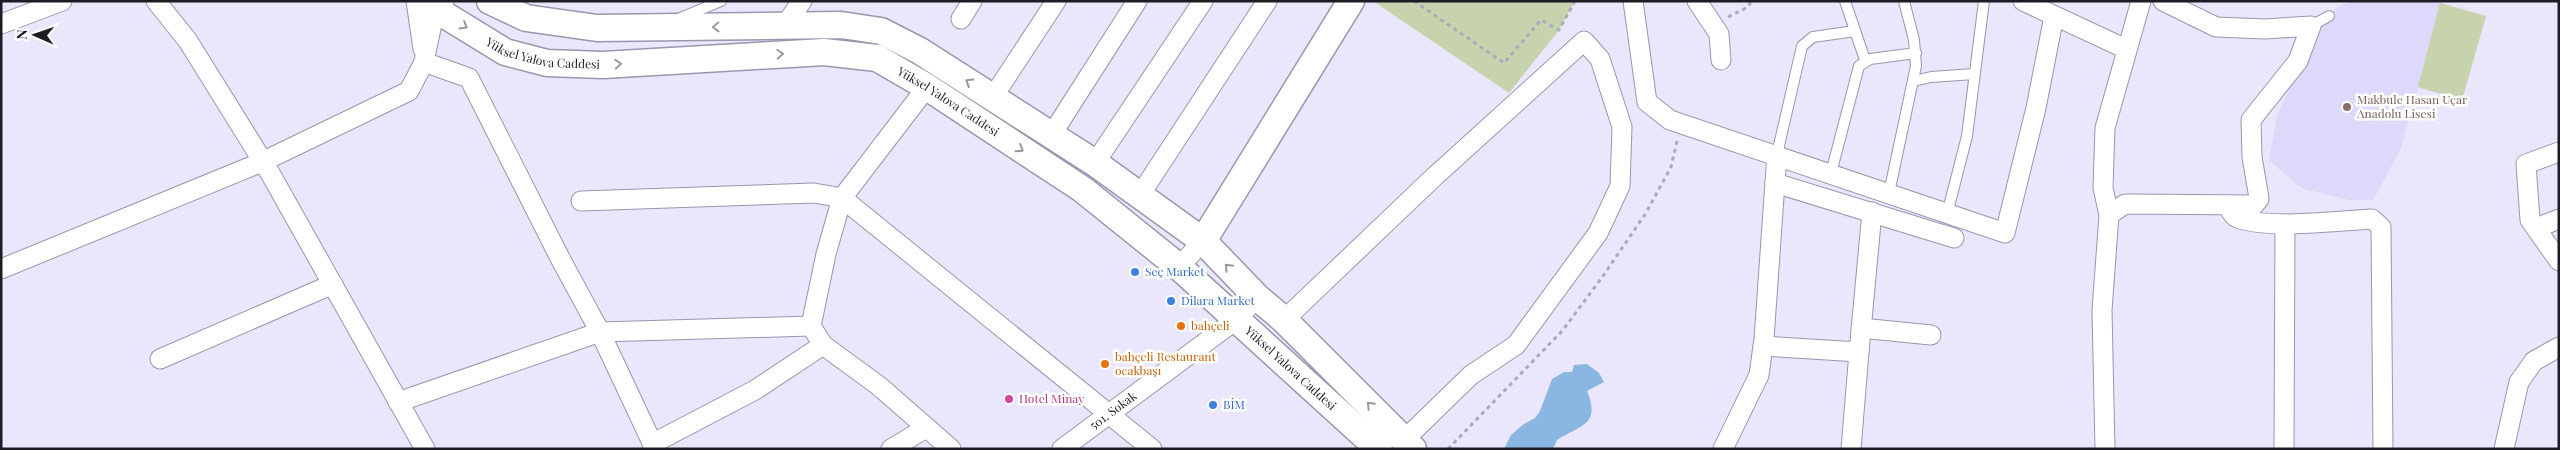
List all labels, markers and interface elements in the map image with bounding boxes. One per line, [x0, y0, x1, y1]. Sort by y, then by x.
north arrow [10, 10, 60, 60]
one-way arrow [458, 20, 467, 30]
one-way arrow [711, 22, 719, 32]
text: N [12, 29, 31, 40]
street label: Yüksel Yalova Caddesi [482, 33, 601, 72]
one-way arrow [776, 49, 784, 59]
one-way arrow [614, 59, 622, 70]
street label: Yüksel Yalova Caddesi [894, 62, 1003, 140]
one-way arrow [965, 78, 974, 88]
place label: Makbule Hasan Uçar Anadolu Lisesi [2356, 91, 2468, 121]
marker: Makbule Hasan Uçar Anadolu Lisesi [2341, 101, 2353, 113]
one-way arrow [1015, 143, 1024, 153]
place label: Seç Market [1145, 263, 1205, 279]
one-way arrow [1225, 264, 1234, 273]
marker: Seç Market [1129, 266, 1141, 278]
place label: Dilara Market [1181, 292, 1256, 308]
marker: Dilara Market [1165, 295, 1177, 307]
place label: bahçeli [1191, 317, 1230, 333]
marker: bahçeli [1175, 320, 1187, 332]
street label: Yüksel Yalova Caddesi [1241, 321, 1340, 413]
place label: bahçeli Restaurant ocakbaşı [1115, 348, 1217, 378]
marker: bahçeli Restaurant ocakbaşı [1099, 358, 1111, 370]
street label: 501. Sokak [1086, 387, 1140, 433]
place label: Hotel Minay [1019, 390, 1084, 406]
marker: Hotel Minay [1003, 393, 1015, 405]
place label: BİM [1223, 396, 1245, 412]
marker: BİM [1207, 399, 1219, 411]
one-way arrow [1366, 402, 1375, 411]

